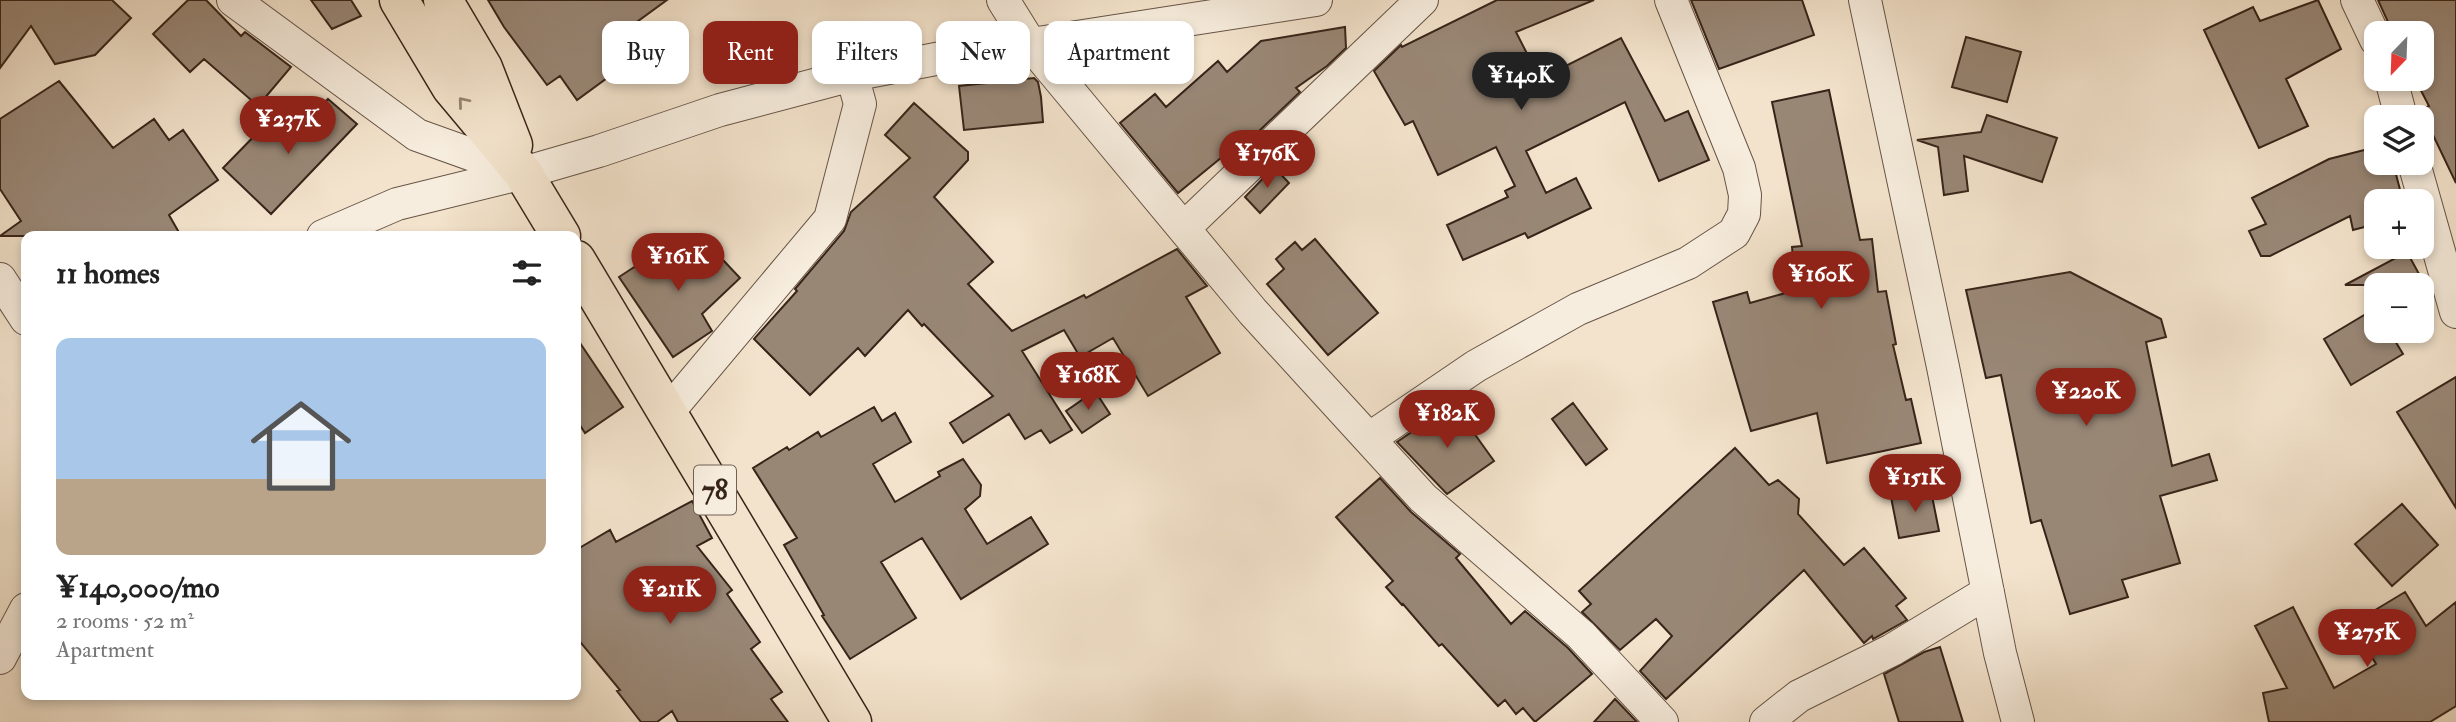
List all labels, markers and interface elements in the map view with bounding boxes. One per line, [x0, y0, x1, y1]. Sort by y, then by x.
chip: Buy [602, 21, 689, 84]
chip: Rent [703, 21, 798, 84]
chip: Filters [812, 21, 922, 84]
chip: New [936, 21, 1030, 84]
chip: Apartment [1044, 21, 1194, 84]
north arrow [2364, 21, 2434, 91]
map controls [2364, 21, 2434, 343]
pin: ¥140K [1472, 52, 1570, 112]
text: ¥140K [1488, 60, 1554, 89]
pin: ¥237K [239, 96, 337, 156]
one-way arrow [459, 98, 472, 110]
text: ¥237K [256, 104, 320, 133]
button: layers [2364, 105, 2434, 175]
pin: ¥176K [1218, 130, 1316, 190]
text: ¥176K [1235, 138, 1299, 167]
button: + [2364, 189, 2434, 259]
pin: ¥161K [629, 233, 727, 293]
text: ¥161K [647, 241, 709, 270]
pin: ¥160K [1772, 252, 1870, 311]
icon: filters [508, 254, 546, 292]
text: 11 homes [56, 255, 160, 292]
text: ¥160K [1789, 259, 1853, 288]
button: − [2364, 273, 2434, 343]
pin: ¥168K [1039, 352, 1137, 412]
text: ¥168K [1056, 360, 1120, 389]
pin: ¥220K [2037, 368, 2135, 428]
text: ¥220K [2052, 376, 2120, 405]
icon: home [238, 383, 364, 509]
pin: ¥182K [1398, 391, 1496, 450]
text: ¥182K [1415, 398, 1479, 427]
pin: ¥151K [1866, 454, 1964, 514]
text: ¥151K [1885, 462, 1945, 491]
road number: 78 [694, 466, 736, 514]
pin: ¥211K [621, 566, 719, 626]
text: ¥140,000/mo [56, 569, 219, 606]
text: ¥211K [639, 574, 701, 603]
text: 2 rooms · 52 m² [56, 606, 194, 635]
pin: ¥275K [2318, 610, 2416, 669]
text: ¥275K [2334, 617, 2400, 646]
text: Apartment [56, 635, 154, 664]

